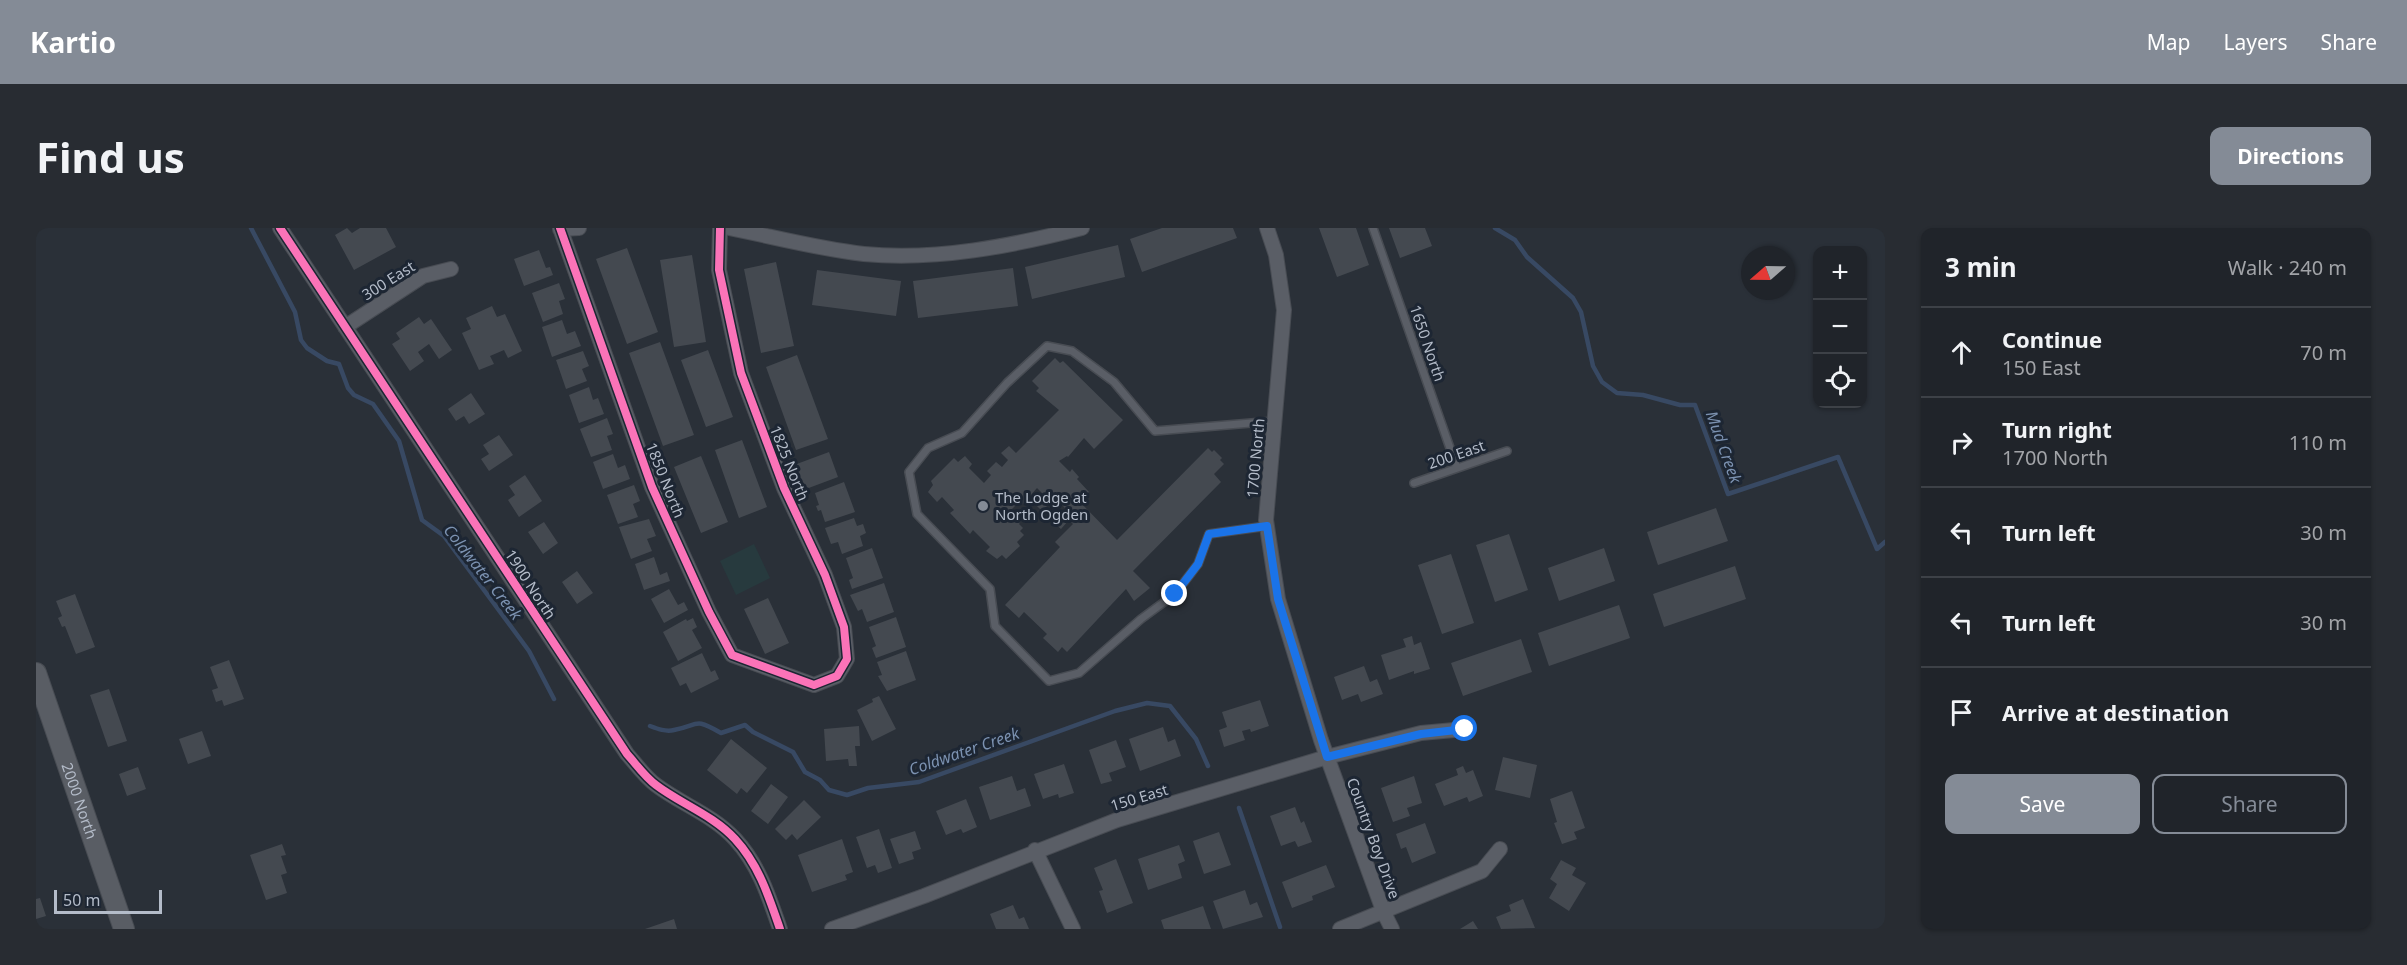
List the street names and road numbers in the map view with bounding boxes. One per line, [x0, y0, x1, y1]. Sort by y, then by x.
street label: 300 East [358, 256, 419, 304]
street label: 1650 North [1406, 302, 1450, 384]
street label: 1700 North [1242, 417, 1268, 499]
street label: 1825 North [766, 422, 814, 504]
street label: 200 East [1425, 435, 1488, 473]
street label: 1850 North [642, 439, 690, 521]
street label: 1900 North [501, 545, 561, 623]
street label: 2000 North [57, 760, 102, 842]
street label: Country Boy Drive [1343, 775, 1405, 901]
street label: 150 East [1108, 779, 1171, 815]

